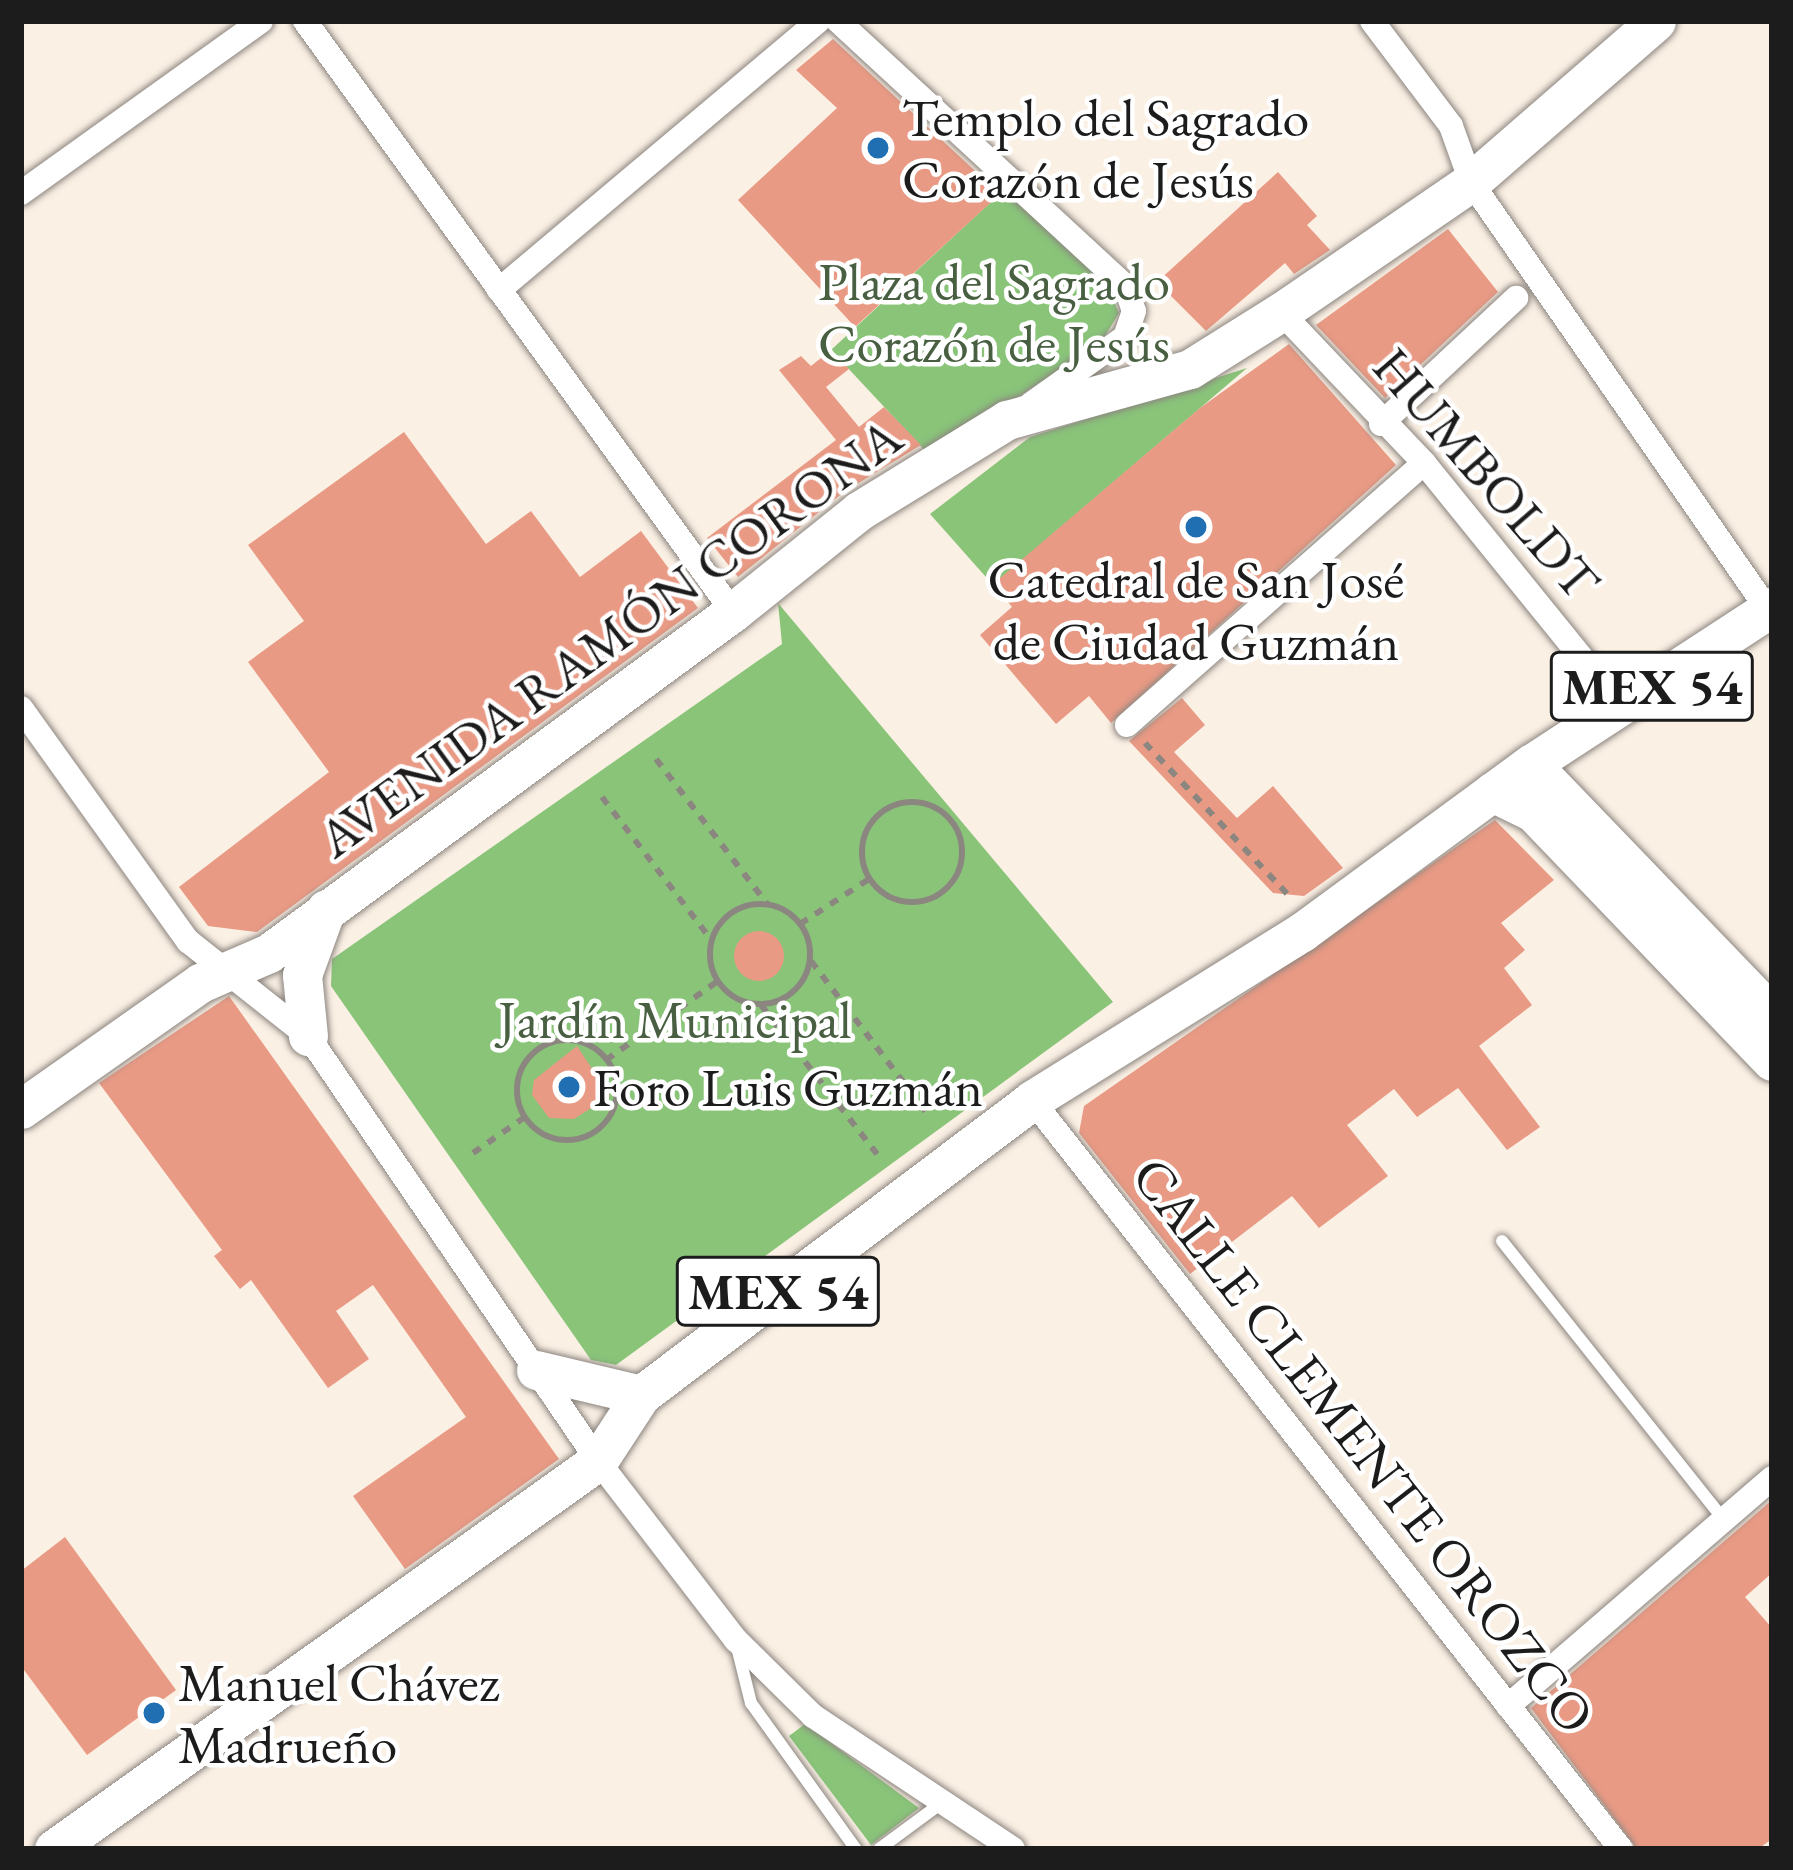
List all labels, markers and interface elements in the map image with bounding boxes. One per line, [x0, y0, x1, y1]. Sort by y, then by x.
place label: Templo del Sagrado Corazón de Jesús [902, 85, 1309, 212]
marker: Templo del Sagrado Corazón de Jesús [865, 135, 891, 161]
park label: Plaza del Sagrado Corazón de Jesús [818, 249, 1170, 376]
street label: HUMBOLDT [1360, 334, 1614, 612]
street label: AVENIDA RAMÓN CORONA [304, 403, 914, 871]
marker: Catedral de San José de Ciudad Guzmán [1183, 514, 1209, 540]
place label: Catedral de San José de Ciudad Guzmán [988, 547, 1404, 674]
road number: MEX 54 [1547, 641, 1757, 731]
park label: Jardín Municipal [498, 987, 852, 1051]
place label: Foro Luis Guzmán [593, 1055, 983, 1119]
marker: Foro Luis Guzmán [556, 1074, 582, 1100]
street label: CALLE CLEMENTE OROZCO [1119, 1144, 1609, 1746]
road number: MEX 54 [673, 1246, 883, 1336]
place label: Manuel Chávez Madrueño [178, 1650, 499, 1776]
marker: Manuel Chávez Madrueño [141, 1700, 167, 1726]

